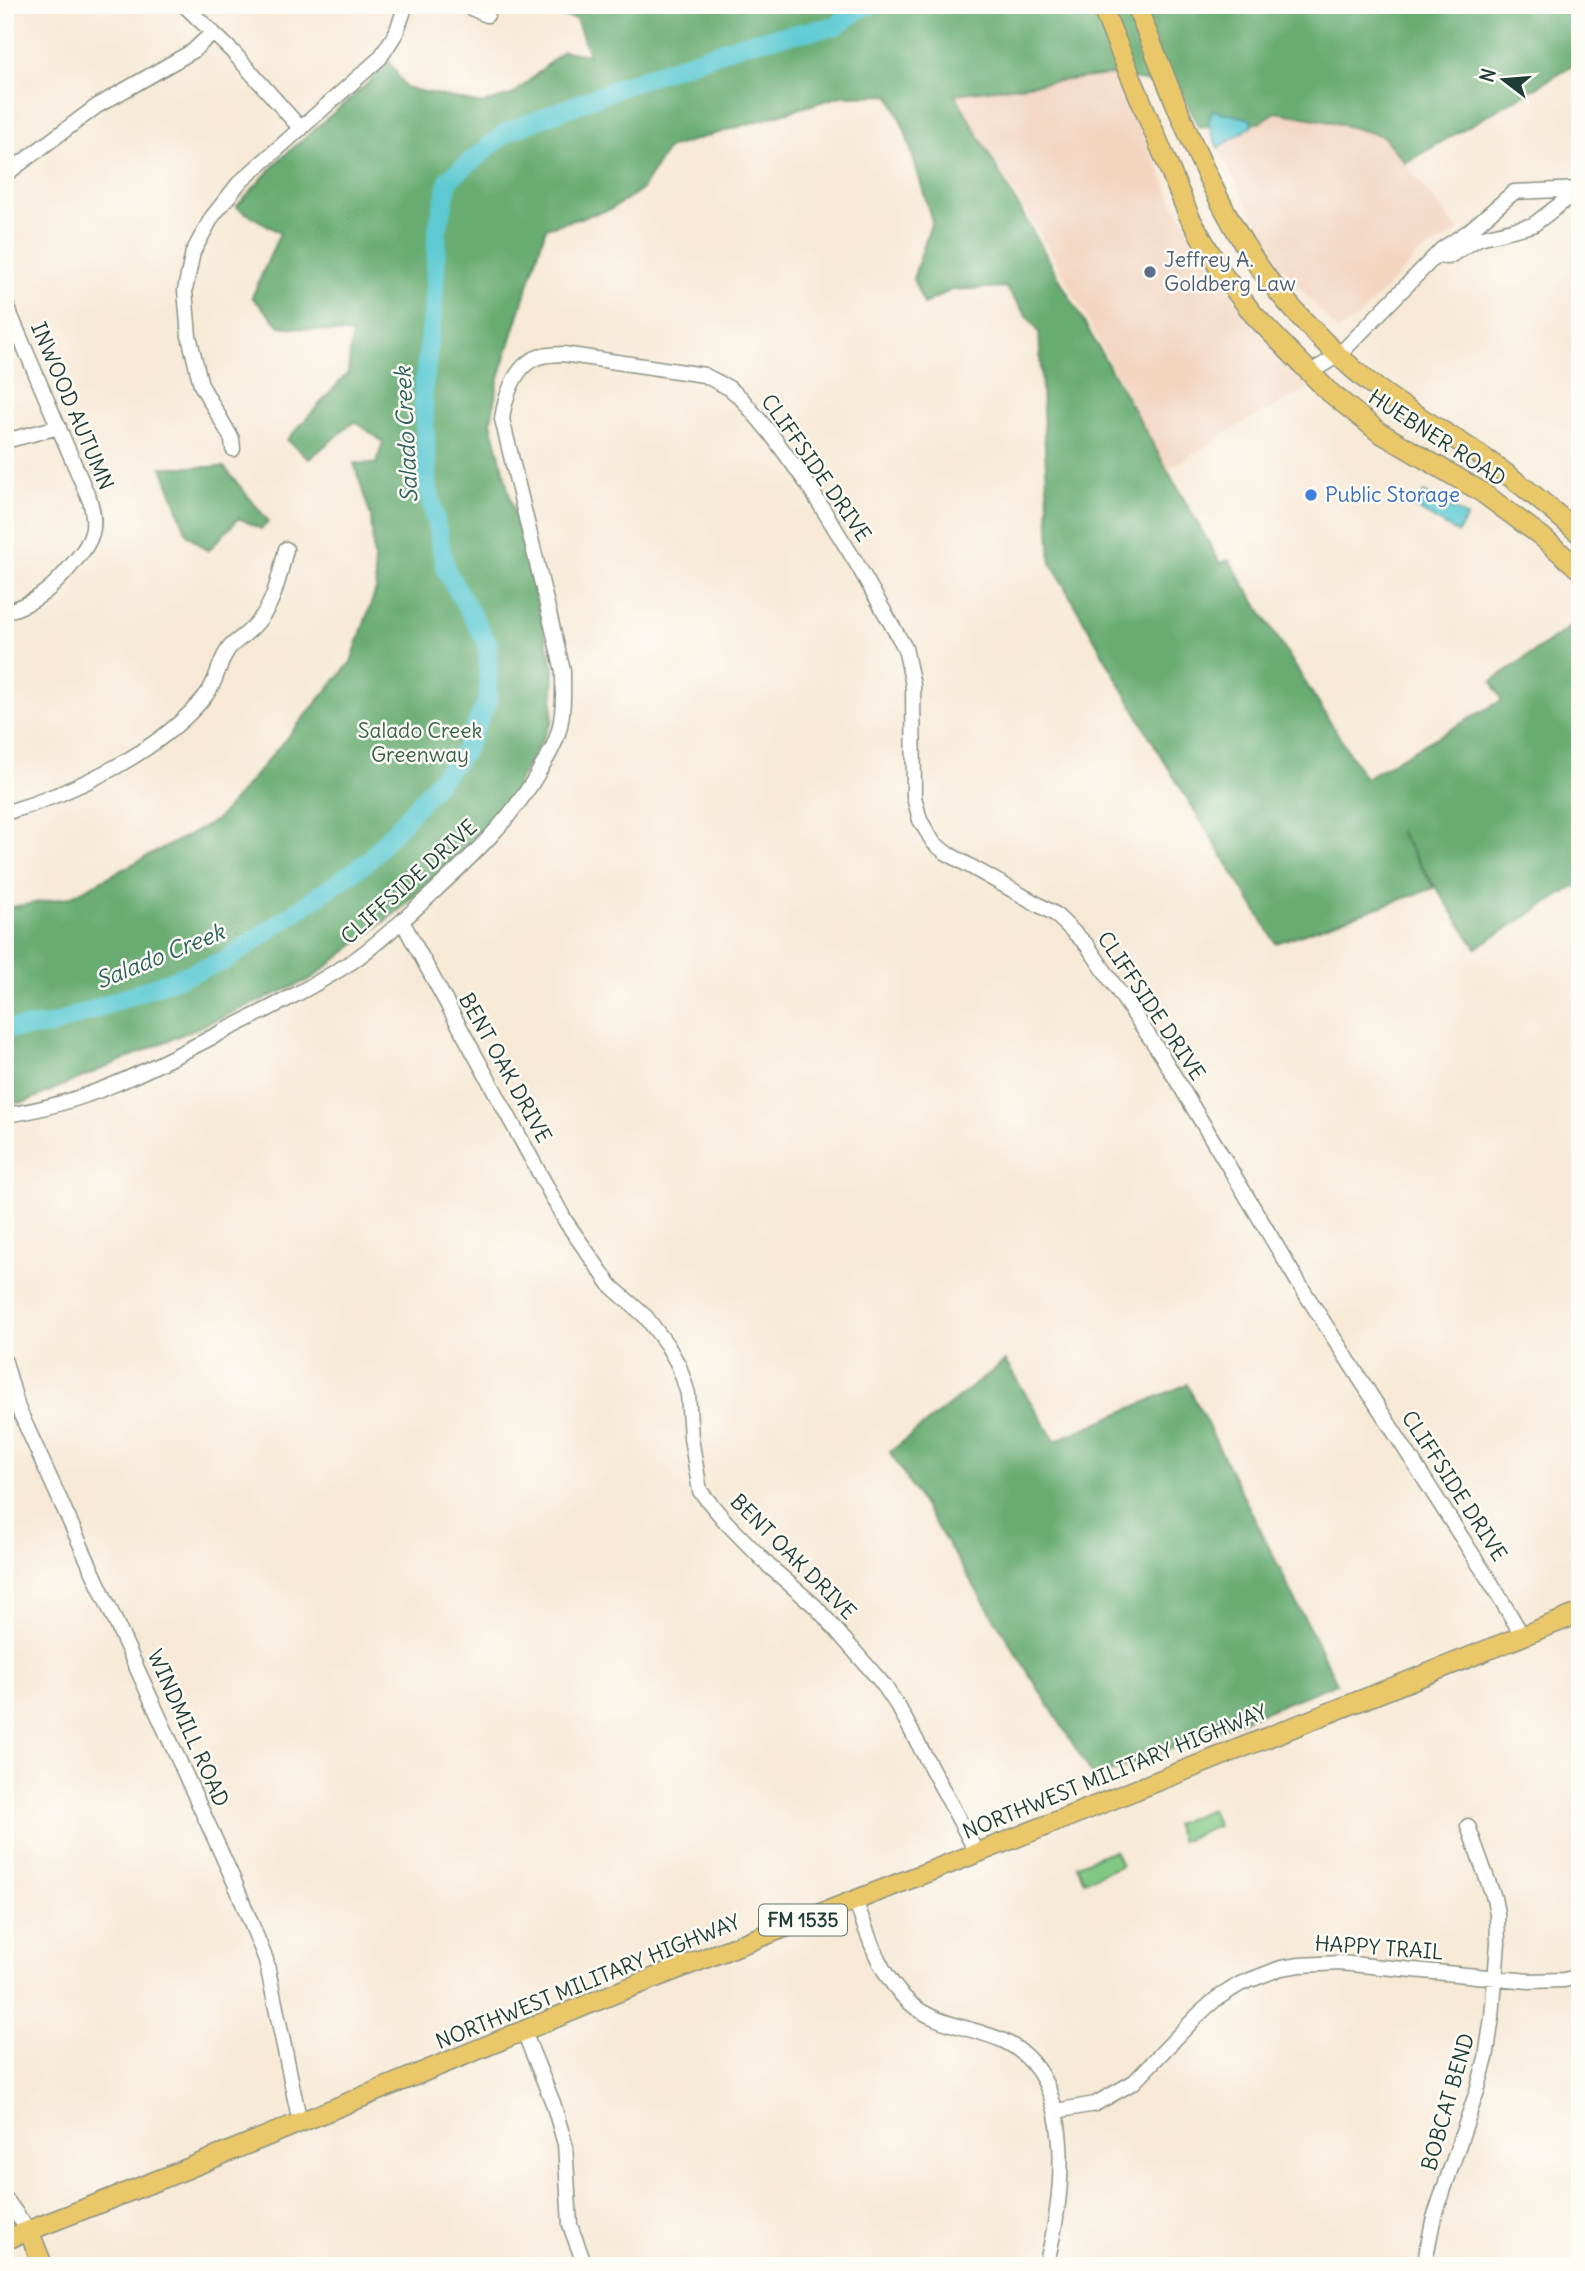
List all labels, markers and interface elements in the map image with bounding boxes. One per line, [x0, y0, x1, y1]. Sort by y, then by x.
north arrow [1470, 46, 1540, 116]
text: N [1474, 66, 1501, 85]
place label: Jeffrey A. Goldberg Law [1164, 246, 1296, 297]
marker: Jeffrey A. Goldberg Law [1142, 264, 1158, 280]
street label: INWOOD AUTUMN [25, 318, 120, 494]
water label: Salado Creek [387, 365, 424, 504]
street label: HUEBNER ROAD [1363, 383, 1511, 492]
street label: CLIFFSIDE DRIVE [755, 389, 877, 547]
place label: Public Storage [1325, 481, 1460, 508]
marker: Public Storage [1303, 487, 1319, 503]
park label: Salado Creek Greenway [358, 717, 482, 768]
street label: CLIFFSIDE DRIVE [335, 813, 482, 950]
water label: Salado Creek [91, 916, 230, 995]
street label: CLIFFSIDE DRIVE [1092, 926, 1211, 1085]
street label: BENT OAK DRIVE [453, 988, 558, 1147]
street label: CLIFFSIDE DRIVE [1396, 1405, 1513, 1566]
street label: BENT OAK DRIVE [725, 1488, 862, 1625]
street label: WINDMILL ROAD [142, 1645, 235, 1811]
street label: NORTHWEST MILITARY HIGHWAY [959, 1698, 1271, 1845]
road number: FM 1535 [759, 1904, 847, 1936]
street label: NORTHWEST MILITARY HIGHWAY [432, 1908, 744, 2055]
street label: HAPPY TRAIL [1314, 1930, 1444, 1965]
street label: BOBCAT BEND [1415, 2030, 1480, 2174]

